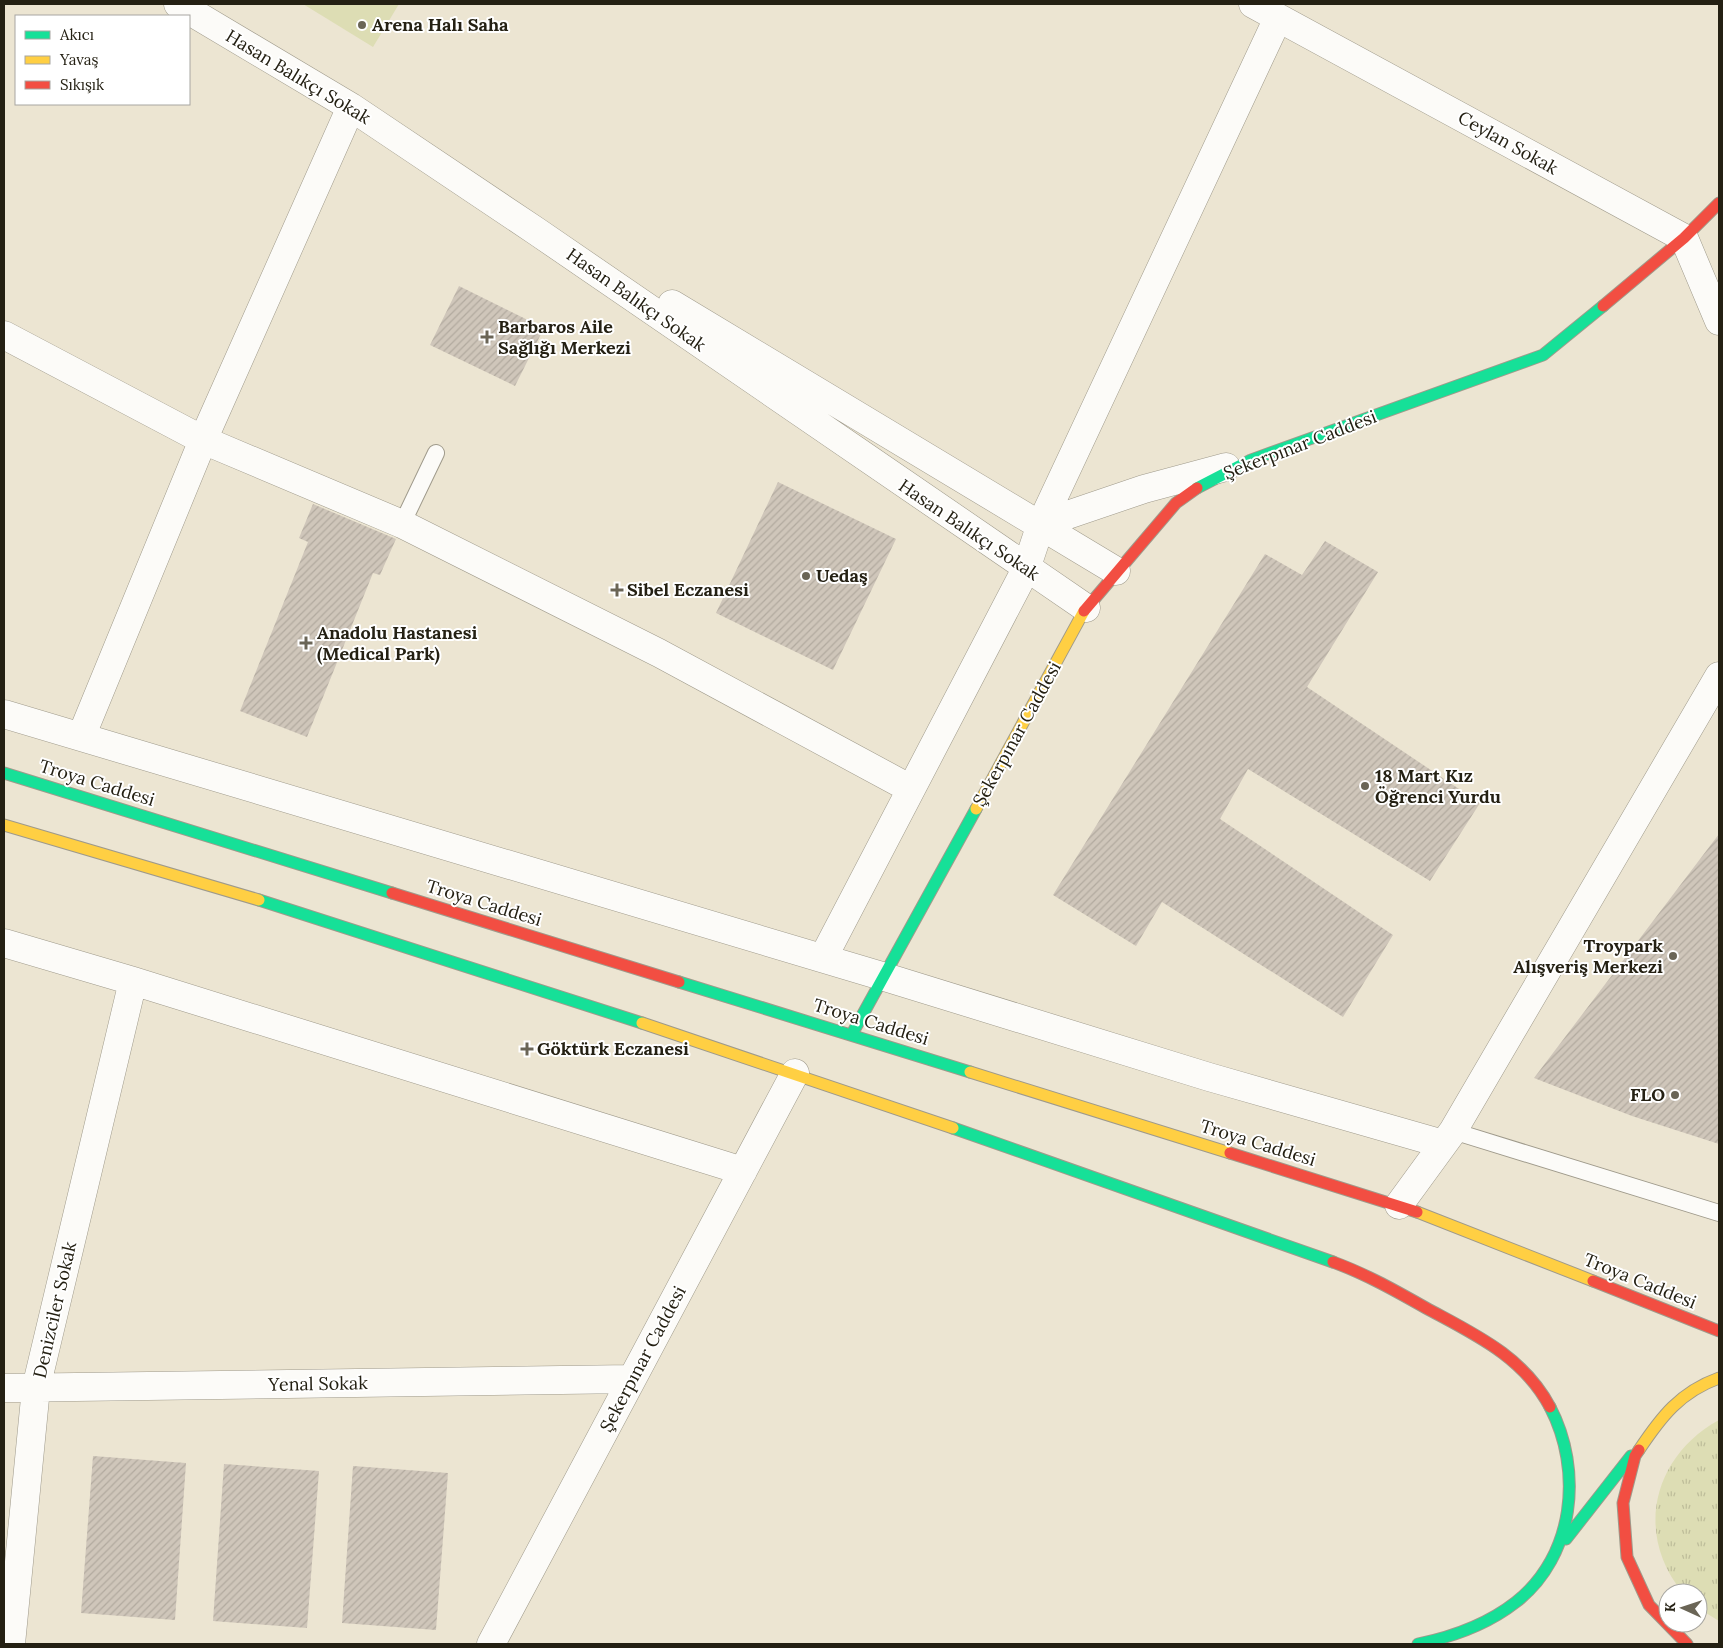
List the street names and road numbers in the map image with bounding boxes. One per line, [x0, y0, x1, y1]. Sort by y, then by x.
street label: Hasan Balıkçı Sokak [222, 24, 375, 129]
street label: Ceylan Sokak [1454, 106, 1563, 180]
street label: Hasan Balıkçı Sokak [562, 243, 711, 357]
street label: Şekerpınar Caddesi [1220, 405, 1380, 484]
street label: Hasan Balıkçı Sokak [894, 474, 1044, 585]
street label: Şekerpınar Caddesi [967, 657, 1066, 810]
street label: Troya Caddesi [37, 754, 158, 811]
street label: Troya Caddesi [424, 874, 545, 931]
street label: Troya Caddesi [811, 993, 932, 1050]
street label: Troya Caddesi [1198, 1114, 1319, 1171]
street label: Denizciler Sokak [28, 1239, 81, 1380]
street label: Troya Caddesi [1581, 1248, 1700, 1314]
street label: Şekerpınar Caddesi [594, 1282, 691, 1436]
street label: Yenal Sokak [267, 1371, 368, 1396]

